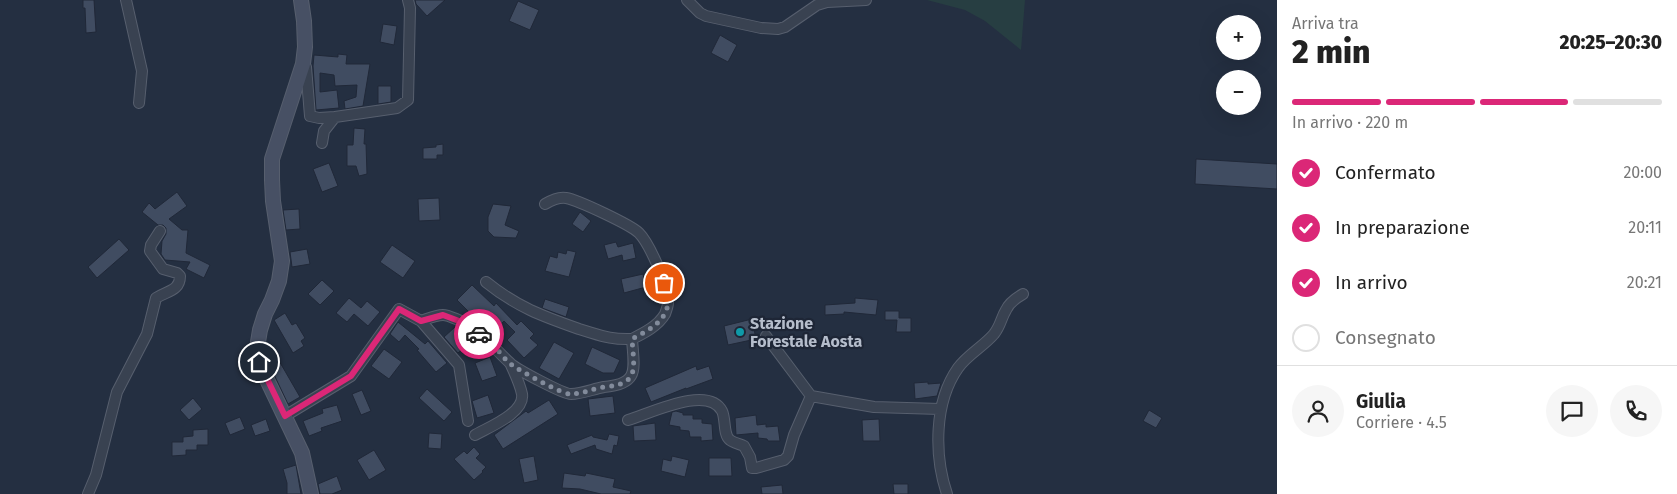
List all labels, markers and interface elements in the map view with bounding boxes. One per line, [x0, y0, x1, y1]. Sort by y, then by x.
text: Arriva tra [1292, 14, 1359, 33]
map controls [1216, 15, 1261, 115]
button: + [1216, 15, 1261, 60]
text: 20:25–20:30 [1559, 31, 1662, 54]
text: 2 min [1292, 33, 1370, 71]
button: − [1216, 70, 1261, 115]
text: In arrivo · 220 m [1292, 113, 1408, 132]
icon: check [1292, 159, 1320, 187]
text: Confermato [1335, 161, 1436, 184]
text: 20:00 [1623, 163, 1662, 182]
icon: check [1292, 214, 1320, 242]
text: In preparazione [1335, 216, 1470, 239]
text: 20:11 [1628, 218, 1662, 237]
pin [643, 262, 685, 304]
icon: bag [650, 269, 678, 297]
icon: check [1292, 269, 1320, 297]
text: In arrivo [1335, 271, 1408, 294]
text: 20:21 [1627, 273, 1662, 292]
courier [454, 309, 504, 359]
place label: Stazione Forestale Aosta [750, 314, 862, 351]
icon: car [465, 320, 493, 348]
marker: Stazione Forestale Aosta [734, 326, 746, 338]
text: Consegnato [1335, 326, 1436, 349]
pin [238, 341, 280, 383]
icon: home [245, 348, 273, 376]
button: person [1292, 385, 1344, 437]
button: chat [1546, 385, 1598, 437]
button: phone [1610, 385, 1662, 437]
text: Giulia [1356, 390, 1406, 413]
text: Corriere · 4.5 [1356, 413, 1447, 432]

